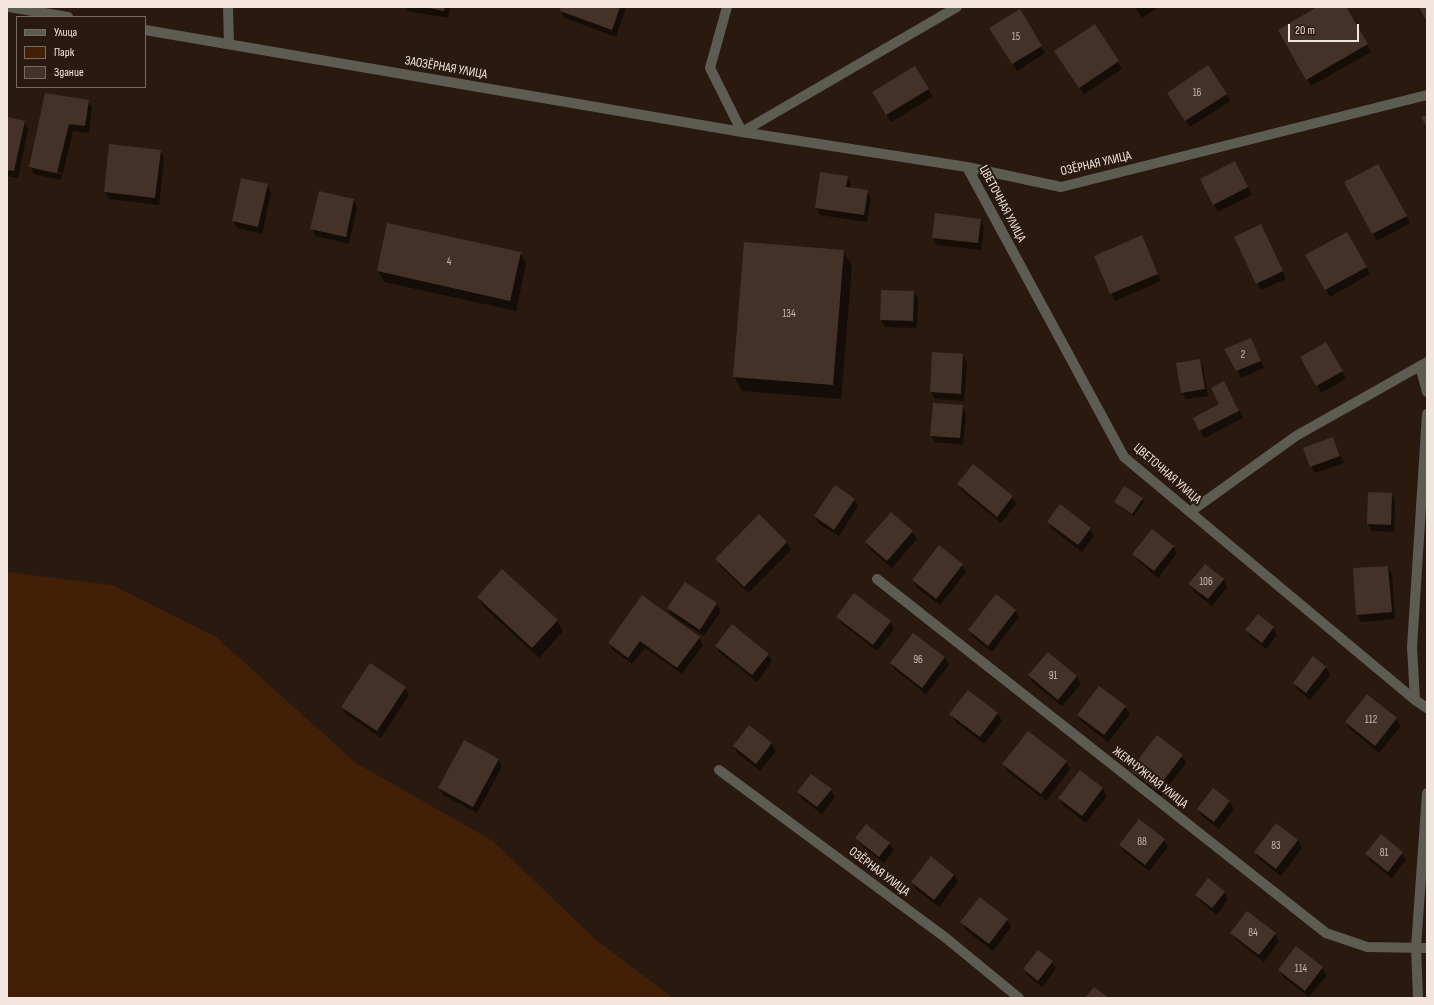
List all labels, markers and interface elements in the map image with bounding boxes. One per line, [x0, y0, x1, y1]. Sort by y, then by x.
legend [16, 16, 146, 88]
scale bar [1290, 16, 1361, 42]
text: 20 m [1295, 23, 1315, 38]
text: Улица [54, 25, 77, 40]
house number: 15 [1012, 30, 1020, 44]
text: Парк [54, 45, 74, 60]
street label: ЗАОЗЁРНАЯ УЛИЦА [404, 53, 488, 83]
text: Здание [54, 65, 84, 80]
house number: 16 [1193, 86, 1201, 100]
street label: ОЗЁРНАЯ УЛИЦА [1059, 148, 1133, 180]
street label: ЦВЕТОЧНАЯ УЛИЦА [975, 163, 1029, 245]
house number: 4 [447, 255, 451, 269]
house number: 134 [782, 307, 796, 321]
house number: 2 [1241, 348, 1245, 362]
street label: ЦВЕТОЧНАЯ УЛИЦА [1130, 440, 1204, 508]
house number: 106 [1199, 575, 1213, 589]
house number: 96 [913, 653, 923, 667]
house number: 91 [1049, 669, 1057, 683]
house number: 112 [1365, 713, 1377, 727]
street label: ЖЕМЧУЖНАЯ УЛИЦА [1109, 744, 1191, 812]
house number: 88 [1137, 835, 1147, 849]
house number: 83 [1271, 839, 1281, 853]
street label: ОЗЁРНАЯ УЛИЦА [845, 844, 913, 900]
house number: 81 [1380, 846, 1388, 860]
house number: 84 [1248, 926, 1258, 940]
house number: 114 [1295, 962, 1307, 976]

